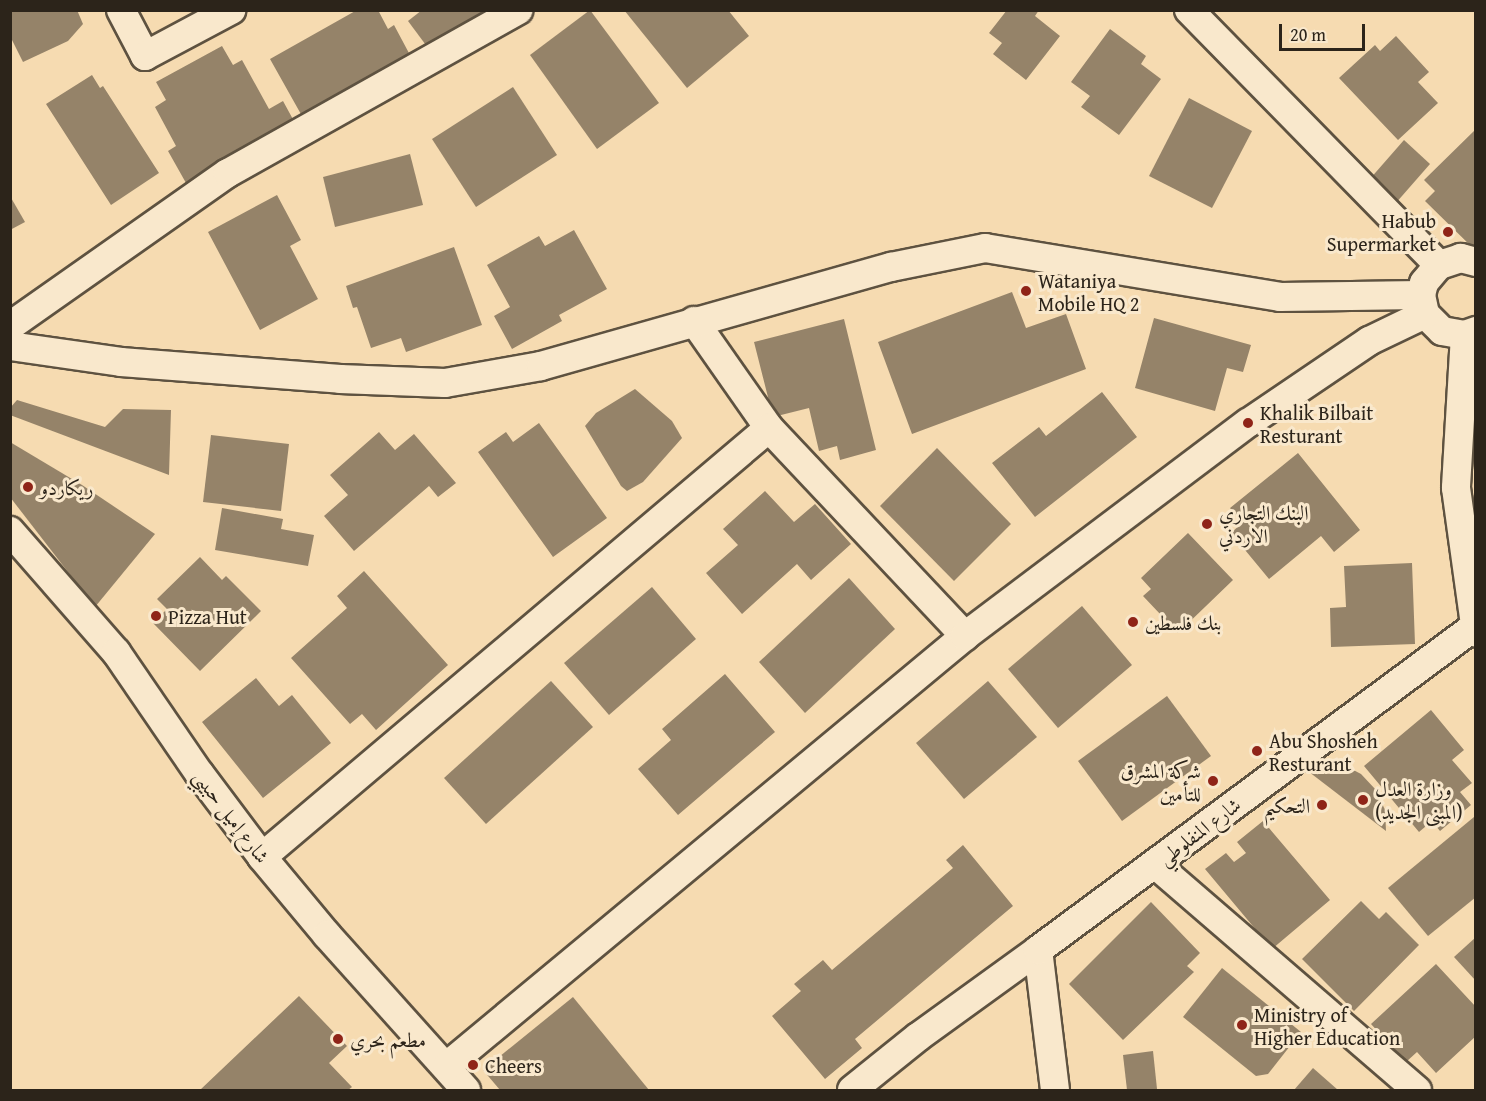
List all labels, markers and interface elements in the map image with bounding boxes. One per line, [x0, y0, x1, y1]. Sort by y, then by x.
scale bar [1282, 12, 1368, 50]
text: 20 m [1290, 21, 1326, 48]
place label: Habub Supermarket [1327, 208, 1436, 255]
marker: Habub Supermarket [1441, 225, 1455, 239]
place label: Wataniya Mobile HQ 2 [1038, 268, 1139, 315]
marker: Wataniya Mobile HQ 2 [1019, 284, 1033, 298]
place label: Khalik Bilbait Resturant [1260, 400, 1373, 447]
marker: Khalik Bilbait Resturant [1241, 416, 1255, 430]
place label: ريكاردو [40, 475, 94, 499]
marker: ريكاردو [21, 480, 35, 494]
place label: البنك التجاري الاردني [1219, 500, 1309, 547]
marker: البنك التجاري الاردني [1200, 517, 1214, 531]
place label: Pizza Hut [168, 604, 247, 628]
marker: Pizza Hut [149, 609, 163, 623]
place label: بنك فلسطين [1145, 610, 1222, 634]
marker: بنك فلسطين [1126, 615, 1140, 629]
place label: Abu Shosheh Resturant [1269, 728, 1378, 775]
marker: Abu Shosheh Resturant [1250, 744, 1264, 758]
place label: شركة المشرق للتأمين [1120, 758, 1201, 805]
street label: شارع إميل حبيبي [189, 765, 275, 867]
marker: شركة المشرق للتأمين [1206, 774, 1220, 788]
place label: وزارة العدل (المبنى الجديد) [1375, 777, 1463, 824]
street label: شارع المنفلوطي [1153, 792, 1245, 870]
place label: التحكيم [1264, 793, 1310, 817]
marker: وزارة العدل (المبنى الجديد) [1356, 793, 1370, 807]
marker: التحكيم [1315, 798, 1329, 812]
place label: Ministry of Higher Education [1254, 1002, 1400, 1049]
marker: Ministry of Higher Education [1235, 1018, 1249, 1032]
place label: مطعم بحري [350, 1027, 426, 1051]
marker: مطعم بحري [331, 1032, 345, 1046]
place label: Cheers [485, 1053, 542, 1077]
marker: Cheers [466, 1058, 480, 1072]

